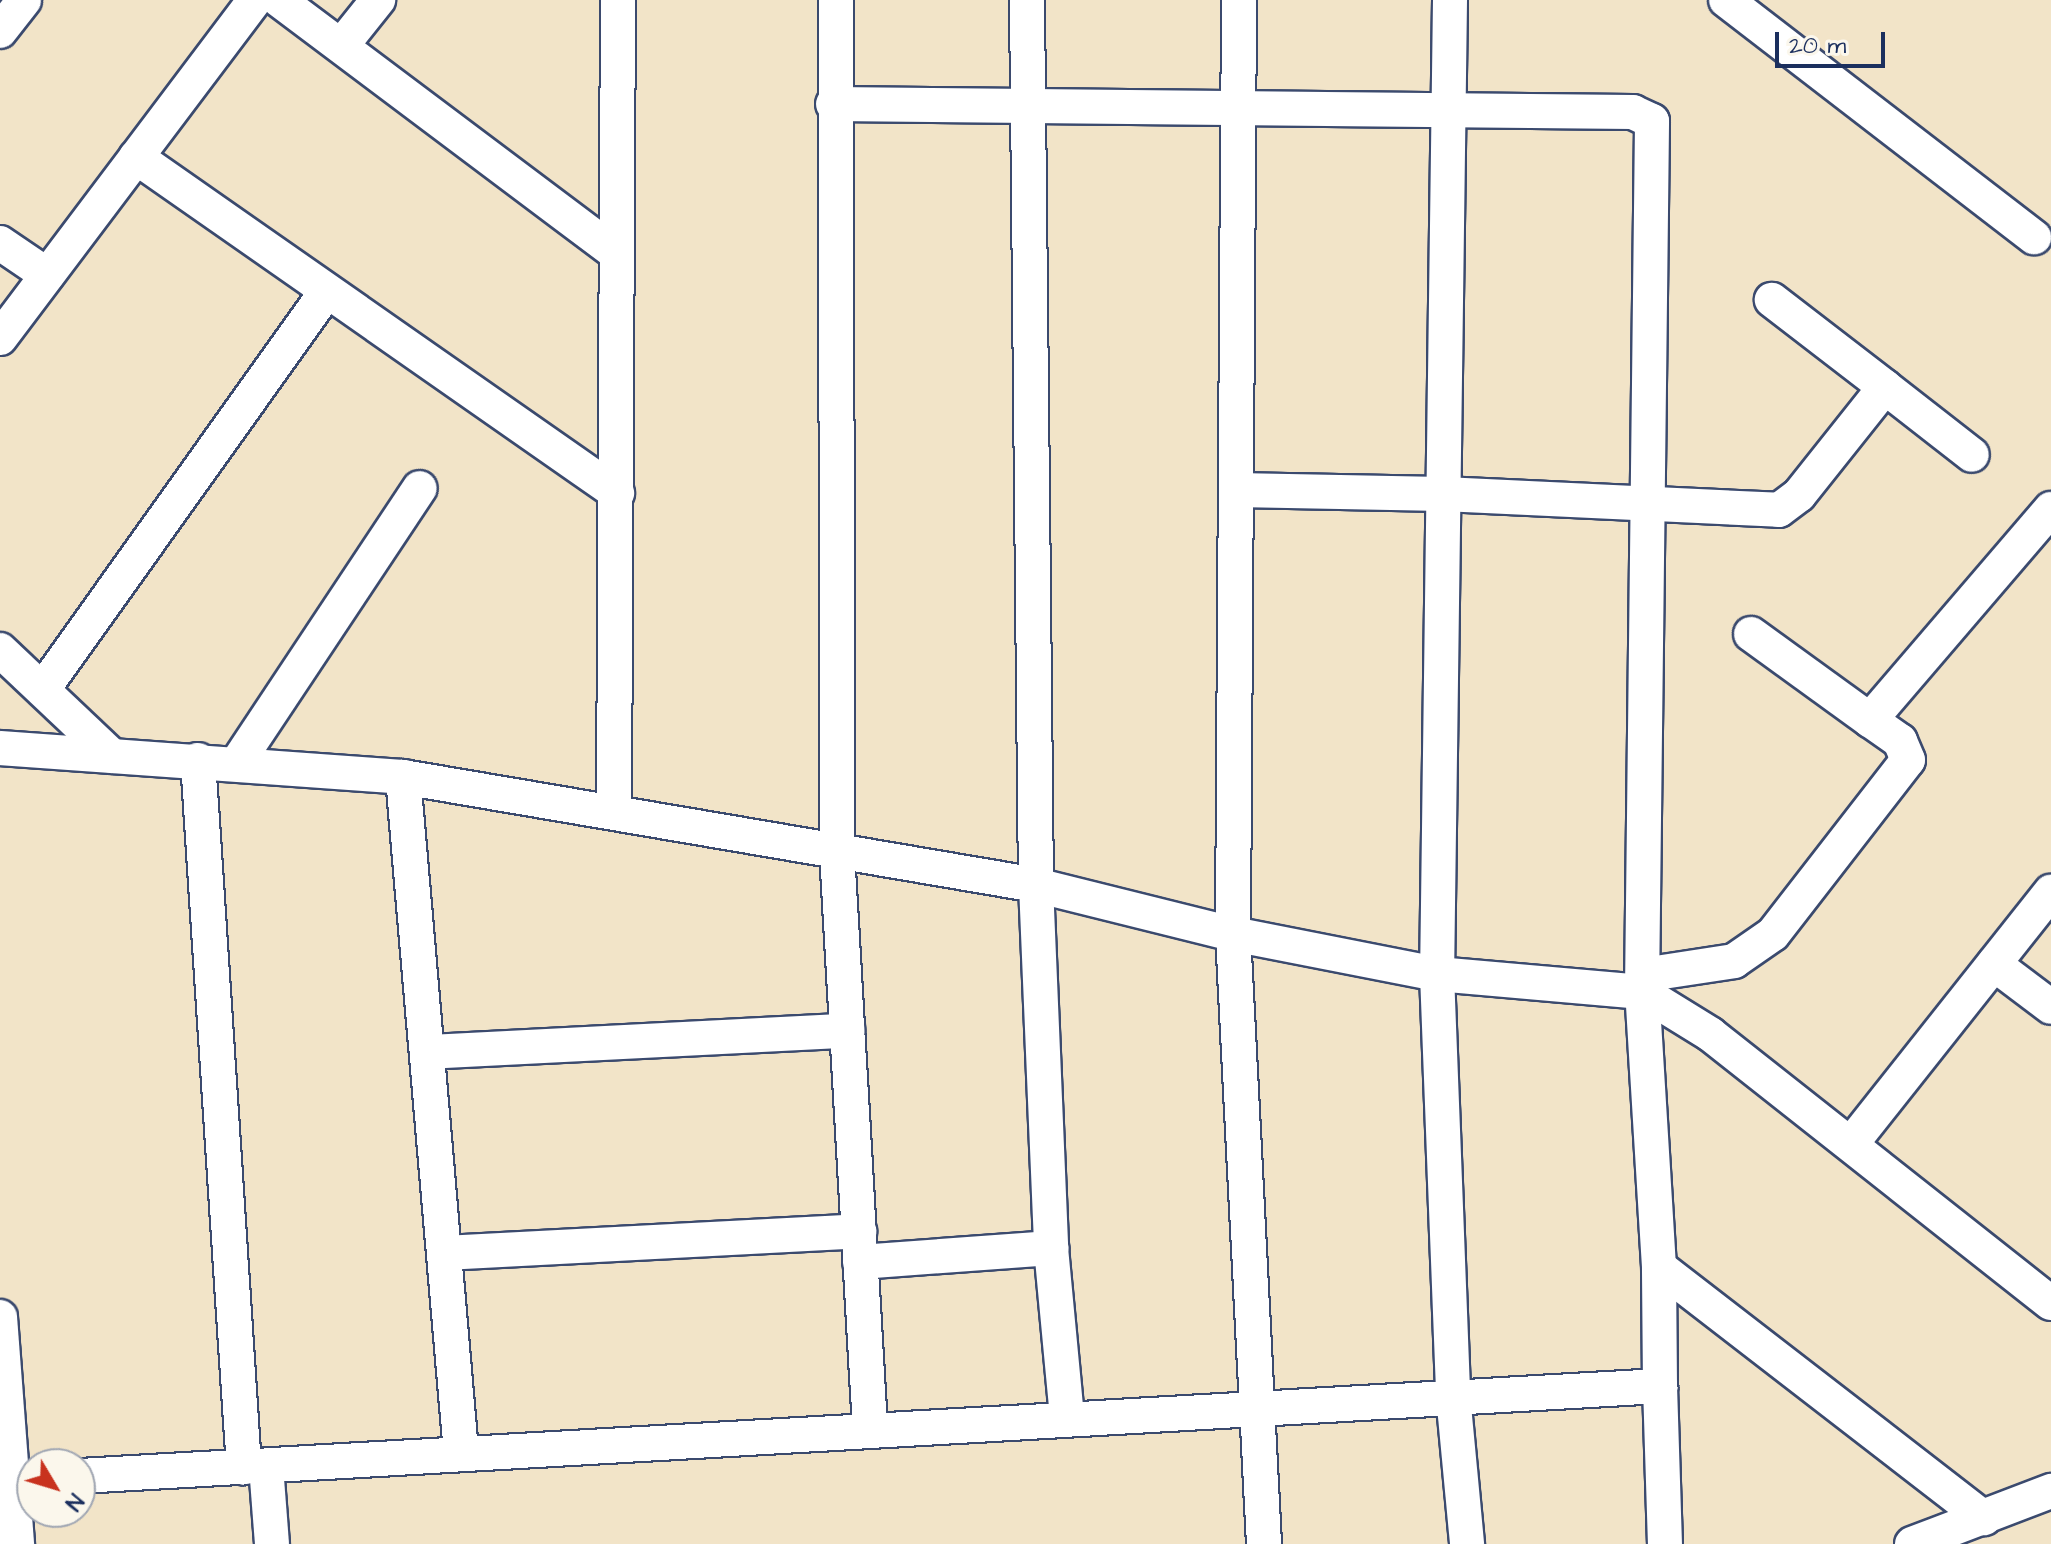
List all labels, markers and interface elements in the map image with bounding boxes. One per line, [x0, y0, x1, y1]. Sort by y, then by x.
scale bar [1779, 16, 1889, 66]
text: 20 m [1789, 29, 1846, 63]
north arrow [16, 1448, 96, 1528]
text: N [57, 1487, 90, 1517]

